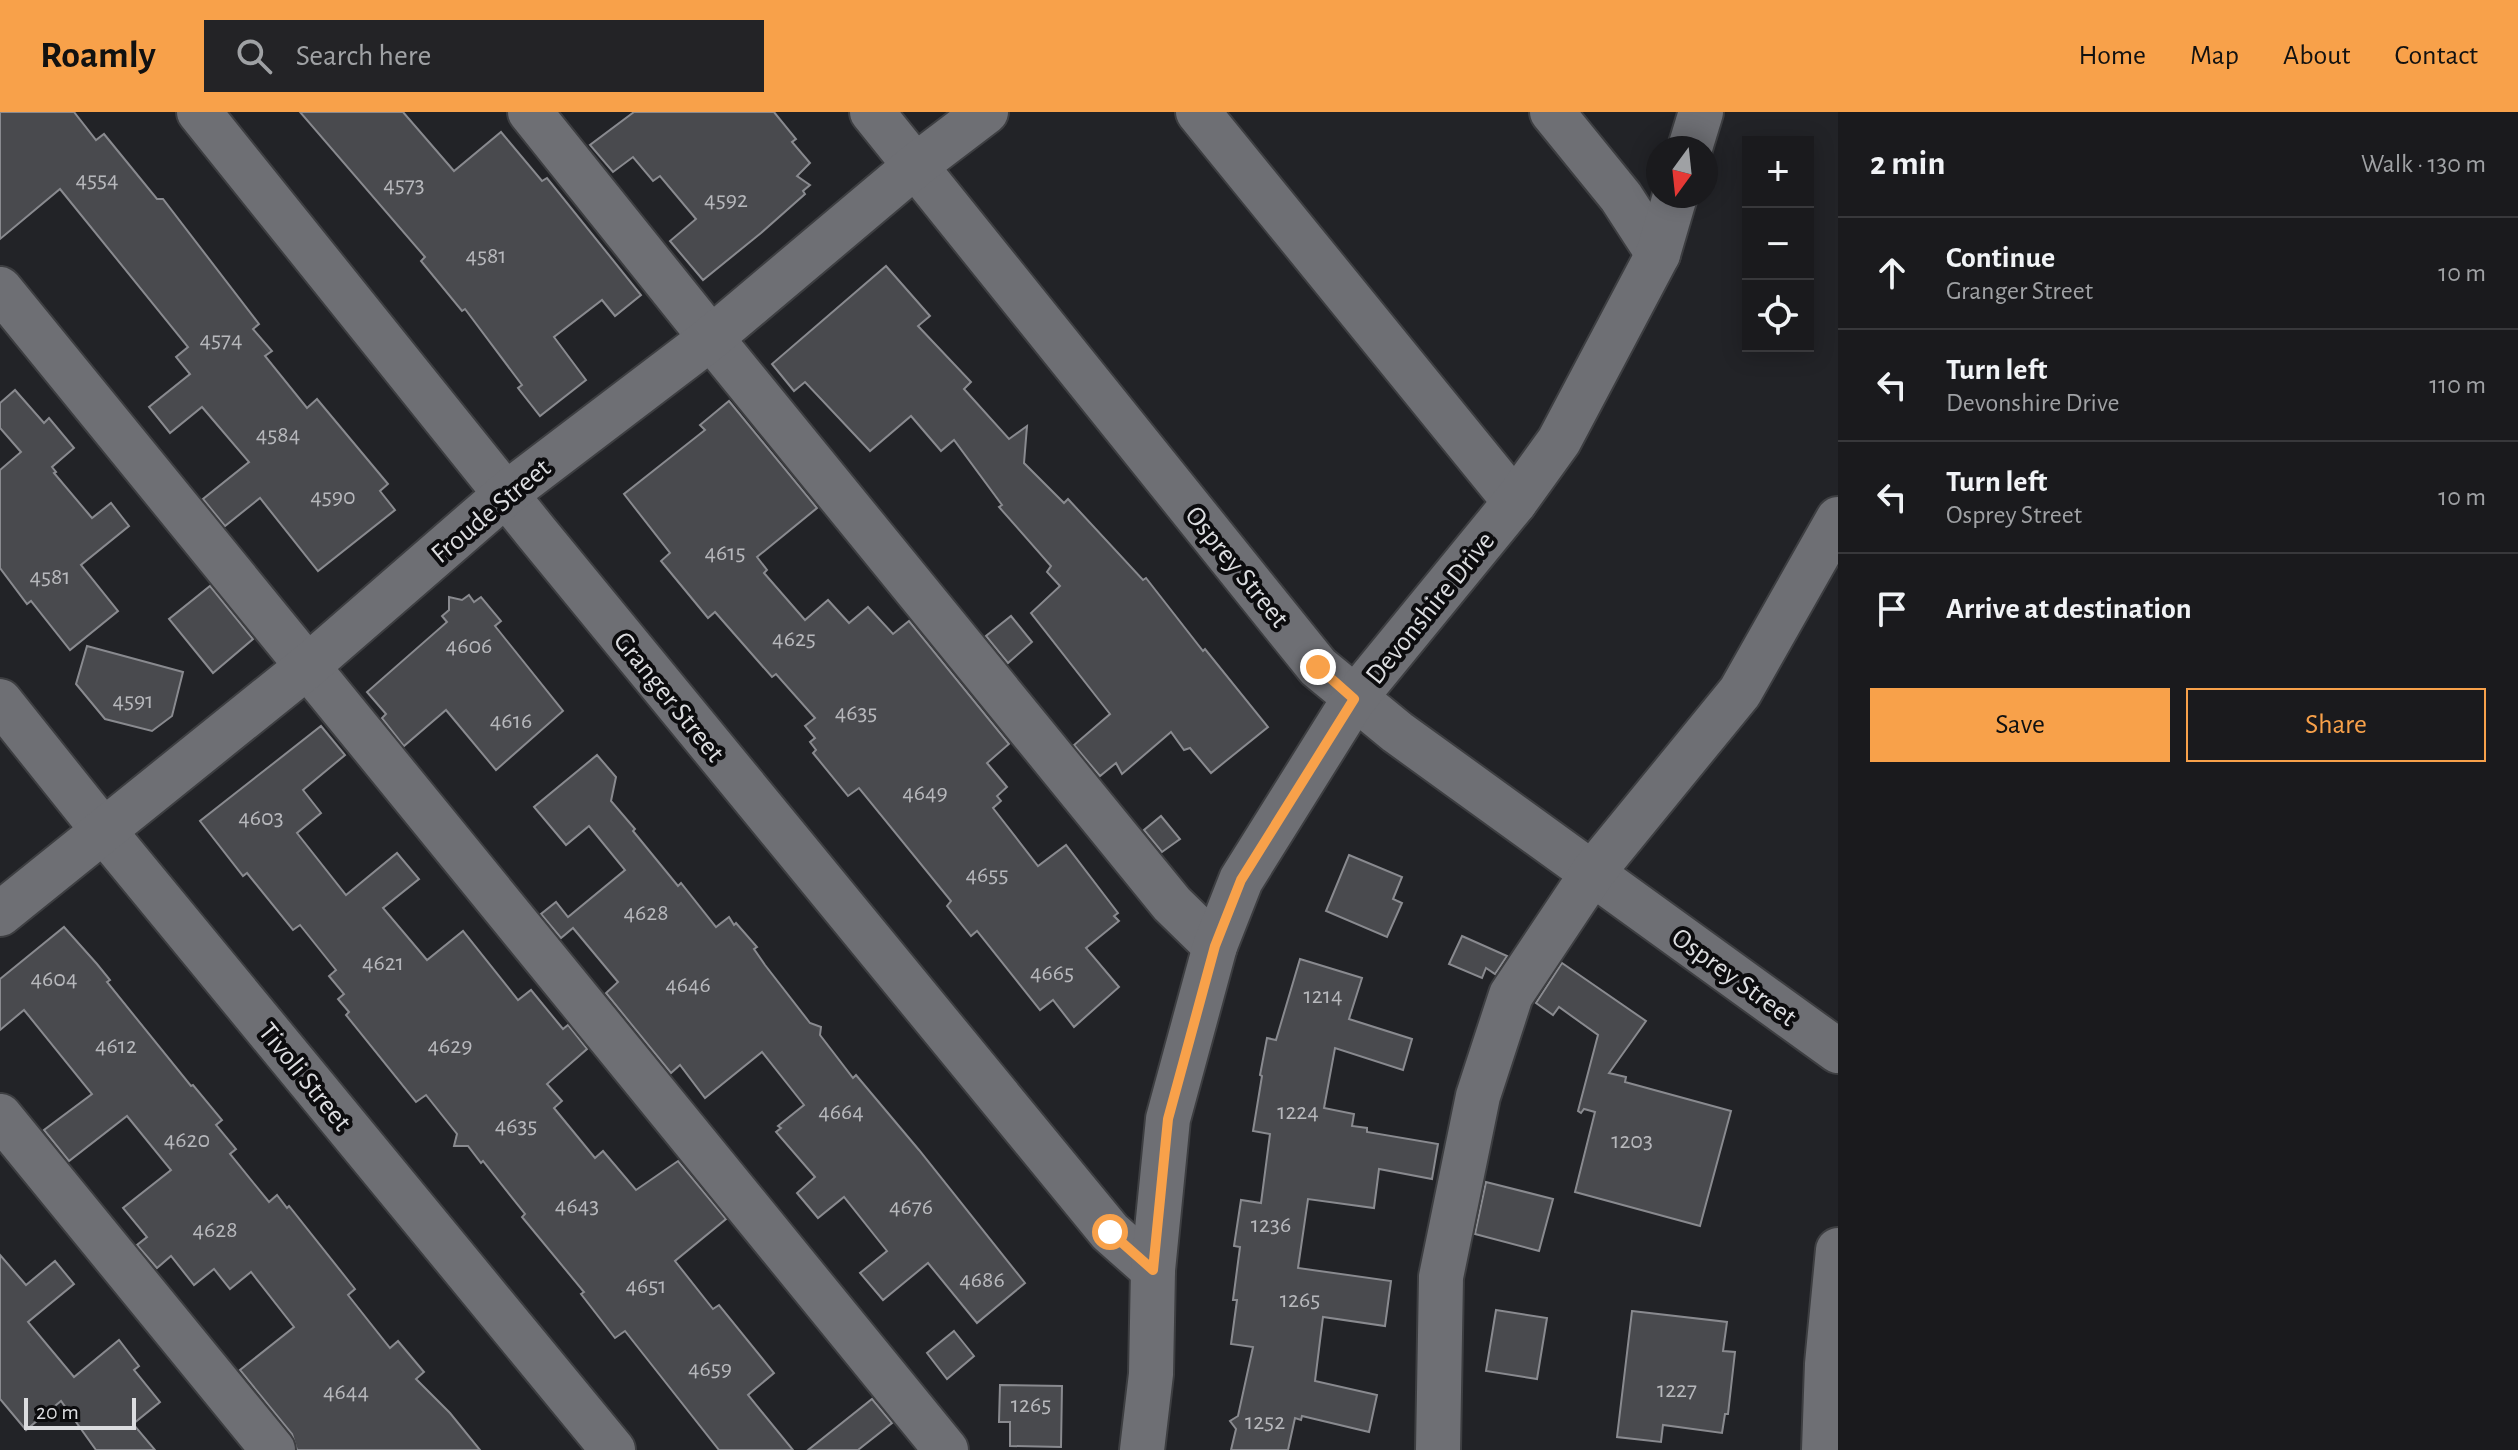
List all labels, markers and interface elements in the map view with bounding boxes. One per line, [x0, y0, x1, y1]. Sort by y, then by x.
search box [204, 20, 764, 92]
icon: search [232, 34, 276, 78]
text: Roamly [40, 37, 156, 75]
text: Search here [296, 41, 431, 71]
text: Home [2079, 42, 2146, 70]
text: Map [2190, 42, 2239, 70]
text: About [2283, 42, 2351, 70]
text: Contact [2395, 42, 2478, 70]
north arrow [1646, 136, 1718, 208]
map controls [1742, 136, 1814, 352]
button: + [1742, 136, 1814, 208]
text: 2 min [1870, 147, 1945, 181]
text: Walk · 130 m [2361, 151, 2486, 177]
house number: 4554 [75, 168, 119, 192]
house number: 4573 [383, 173, 425, 197]
house number: 4592 [704, 188, 748, 212]
button: − [1742, 208, 1814, 280]
text: Continue [1946, 243, 2055, 273]
house number: 4581 [465, 244, 507, 268]
icon: ahead [1870, 251, 1914, 295]
text: 10 m [2438, 260, 2486, 286]
text: Granger Street [1946, 278, 2093, 304]
button: locate [1742, 280, 1814, 352]
house number: 4574 [199, 328, 243, 352]
text: Turn left [1946, 355, 2047, 385]
icon: left [1870, 363, 1914, 407]
text: 110 m [2429, 372, 2486, 398]
text: Devonshire Drive [1946, 390, 2120, 416]
house number: 4584 [256, 423, 300, 447]
street label: Froude Street [426, 454, 556, 569]
text: Turn left [1946, 467, 2047, 497]
icon: left [1870, 475, 1914, 519]
text: 10 m [2438, 484, 2486, 510]
house number: 4590 [310, 485, 356, 509]
street label: Osprey Street [1179, 502, 1293, 633]
text: Osprey Street [1946, 502, 2082, 528]
street label: Devonshire Drive [1361, 527, 1500, 690]
house number: 4615 [704, 541, 746, 565]
house number: 4581 [29, 565, 71, 589]
icon: arrive [1870, 587, 1914, 631]
text: Arrive at destination [1946, 594, 2192, 624]
street label: Granger Street [608, 627, 729, 768]
house number: 4625 [772, 627, 816, 651]
house number: 4606 [446, 634, 492, 658]
route end [1300, 649, 1336, 685]
button: Save [1870, 688, 2170, 762]
button: Share [2186, 688, 2486, 762]
house number: 4591 [112, 689, 154, 713]
house number: 4635 [835, 701, 877, 725]
house number: 4616 [490, 709, 532, 733]
house number: 4649 [902, 781, 948, 805]
house number: 4603 [238, 806, 284, 830]
house number: 4655 [966, 863, 1008, 887]
house number: 4628 [623, 901, 669, 925]
street label: Osprey Street [1666, 923, 1801, 1032]
house number: 4621 [362, 951, 404, 975]
house number: 4665 [1030, 961, 1074, 985]
house number: 4604 [30, 967, 78, 991]
house number: 4646 [665, 973, 711, 997]
house number: 1214 [1304, 984, 1342, 1008]
street label: Tivoli Street [253, 1018, 356, 1137]
house number: 4612 [95, 1034, 137, 1058]
house number: 4629 [427, 1034, 473, 1058]
house number: 4664 [818, 1100, 864, 1124]
house number: 1224 [1277, 1100, 1319, 1124]
house number: 4635 [495, 1114, 537, 1138]
house number: 4620 [164, 1128, 210, 1152]
house number: 1203 [1611, 1129, 1653, 1153]
house number: 4643 [555, 1194, 599, 1218]
house number: 4676 [889, 1195, 933, 1219]
house number: 1236 [1251, 1213, 1291, 1237]
route start [1092, 1214, 1128, 1250]
house number: 4628 [192, 1218, 238, 1242]
house number: 4686 [959, 1268, 1005, 1292]
house number: 4651 [625, 1274, 667, 1298]
house number: 1265 [1280, 1288, 1320, 1312]
house number: 4659 [688, 1357, 732, 1381]
house number: 1227 [1657, 1378, 1697, 1402]
house number: 4644 [323, 1380, 369, 1404]
house number: 1265 [1011, 1393, 1051, 1417]
scale bar [24, 1394, 136, 1430]
text: 20 m [36, 1401, 79, 1423]
house number: 1252 [1245, 1410, 1285, 1434]

